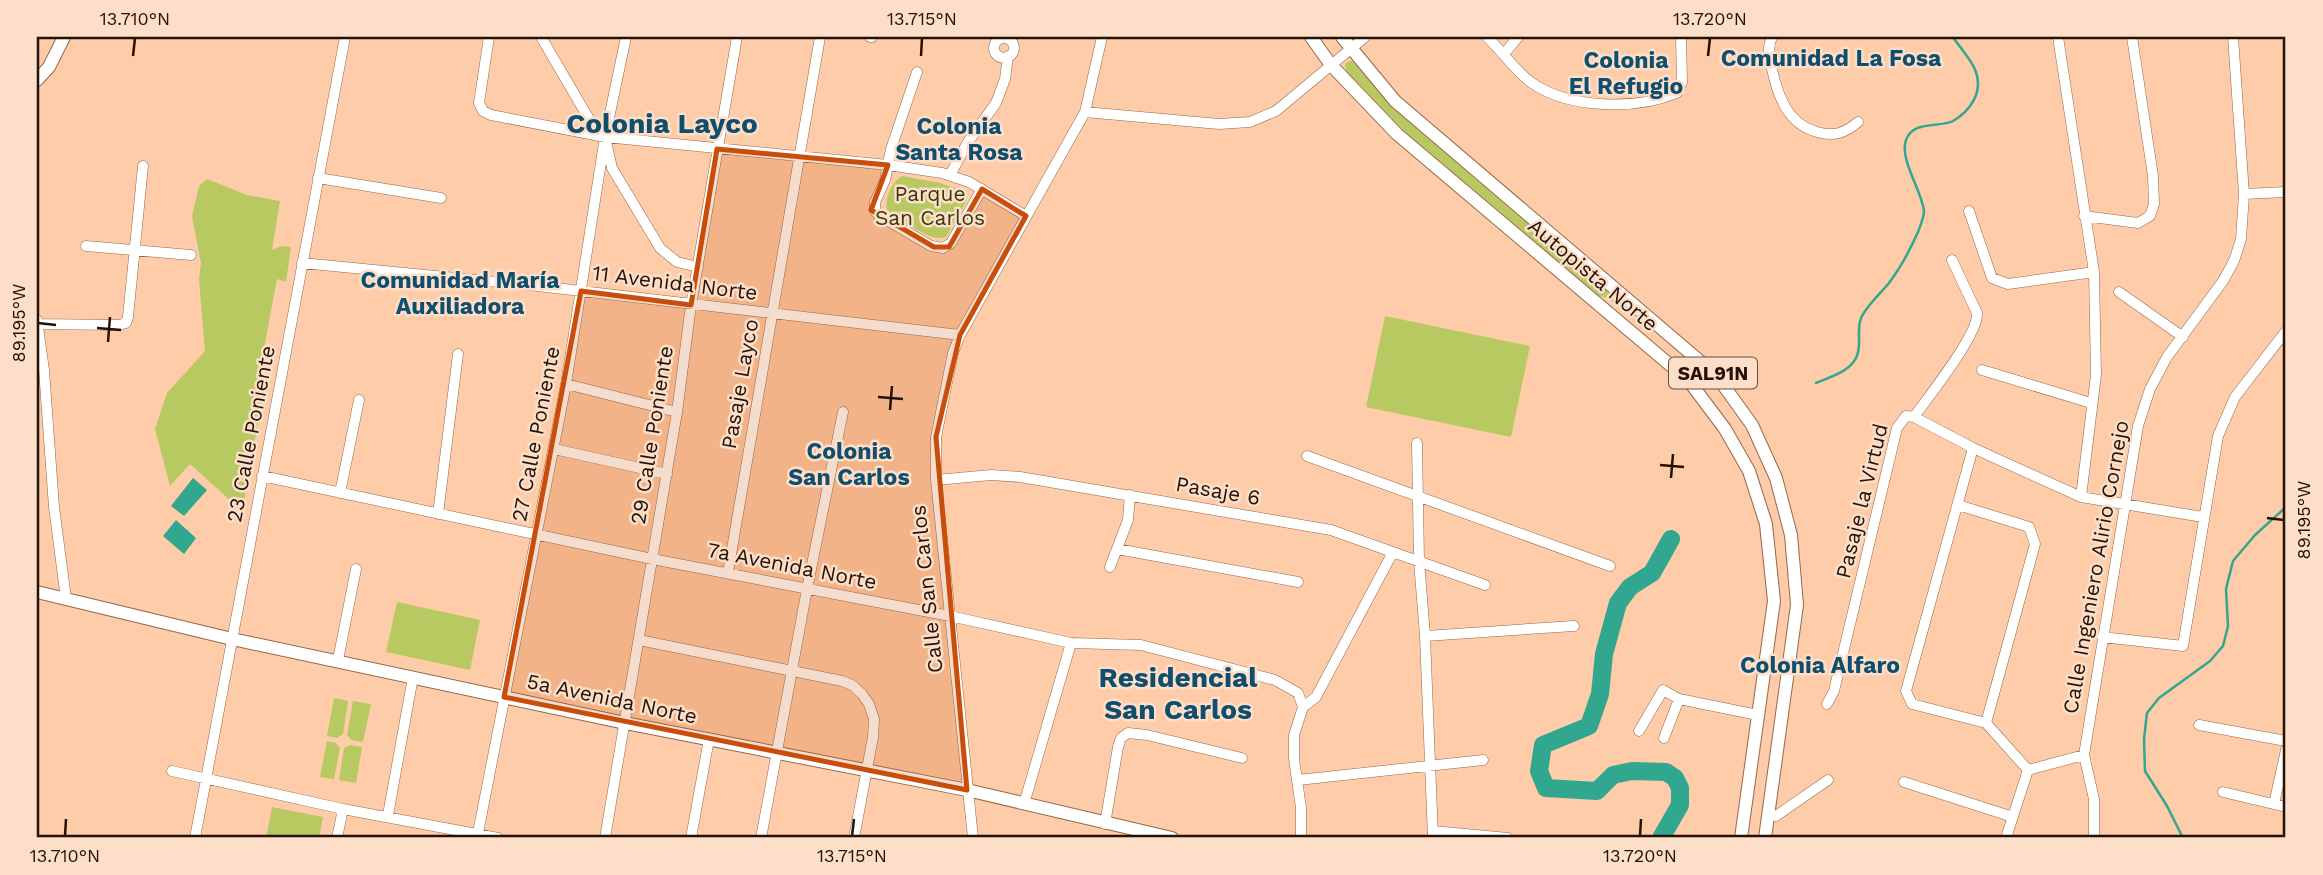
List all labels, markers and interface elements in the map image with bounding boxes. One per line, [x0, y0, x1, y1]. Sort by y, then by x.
text: 13.710°N [100, 8, 170, 29]
text: 13.715°N [887, 8, 957, 29]
text: 13.720°N [1673, 8, 1747, 29]
district label: Comunidad La Fosa [1721, 45, 1942, 72]
district label: Colonia El Refugio [1569, 47, 1683, 100]
district label: Colonia Layco [566, 107, 758, 140]
district label: Colonia Santa Rosa [895, 113, 1023, 166]
park label: Parque San Carlos [875, 181, 985, 230]
street label: Autopista Norte [1523, 213, 1663, 336]
street label: 11 Avenida Norte [591, 260, 759, 305]
district label: Comunidad María Auxiliadora [360, 267, 560, 320]
text: 89.195°W [8, 284, 29, 362]
street label: Pasaje Layco [716, 317, 763, 451]
street label: 23 Calle Poniente [221, 343, 280, 525]
street label: 27 Calle Poniente [506, 344, 565, 524]
street label: 29 Calle Poniente [625, 344, 678, 526]
road number: SAL91N [1669, 358, 1757, 388]
street label: Calle Ingeniero Alirio Cornejo [2057, 418, 2134, 715]
street label: Pasaje la Virtud [1830, 421, 1893, 581]
district label: Colonia San Carlos [788, 438, 910, 491]
street label: Pasaje 6 [1174, 471, 1262, 510]
text: 89.195°W [2293, 481, 2314, 559]
street label: Calle San Carlos [905, 504, 948, 674]
street label: 7a Avenida Norte [705, 537, 879, 594]
district label: Colonia Alfaro [1740, 652, 1900, 679]
district label: Residencial San Carlos [1099, 661, 1258, 726]
street label: 5a Avenida Norte [525, 668, 699, 729]
text: 13.710°N [30, 845, 100, 866]
text: 13.715°N [817, 845, 887, 866]
text: 13.720°N [1603, 845, 1677, 866]

